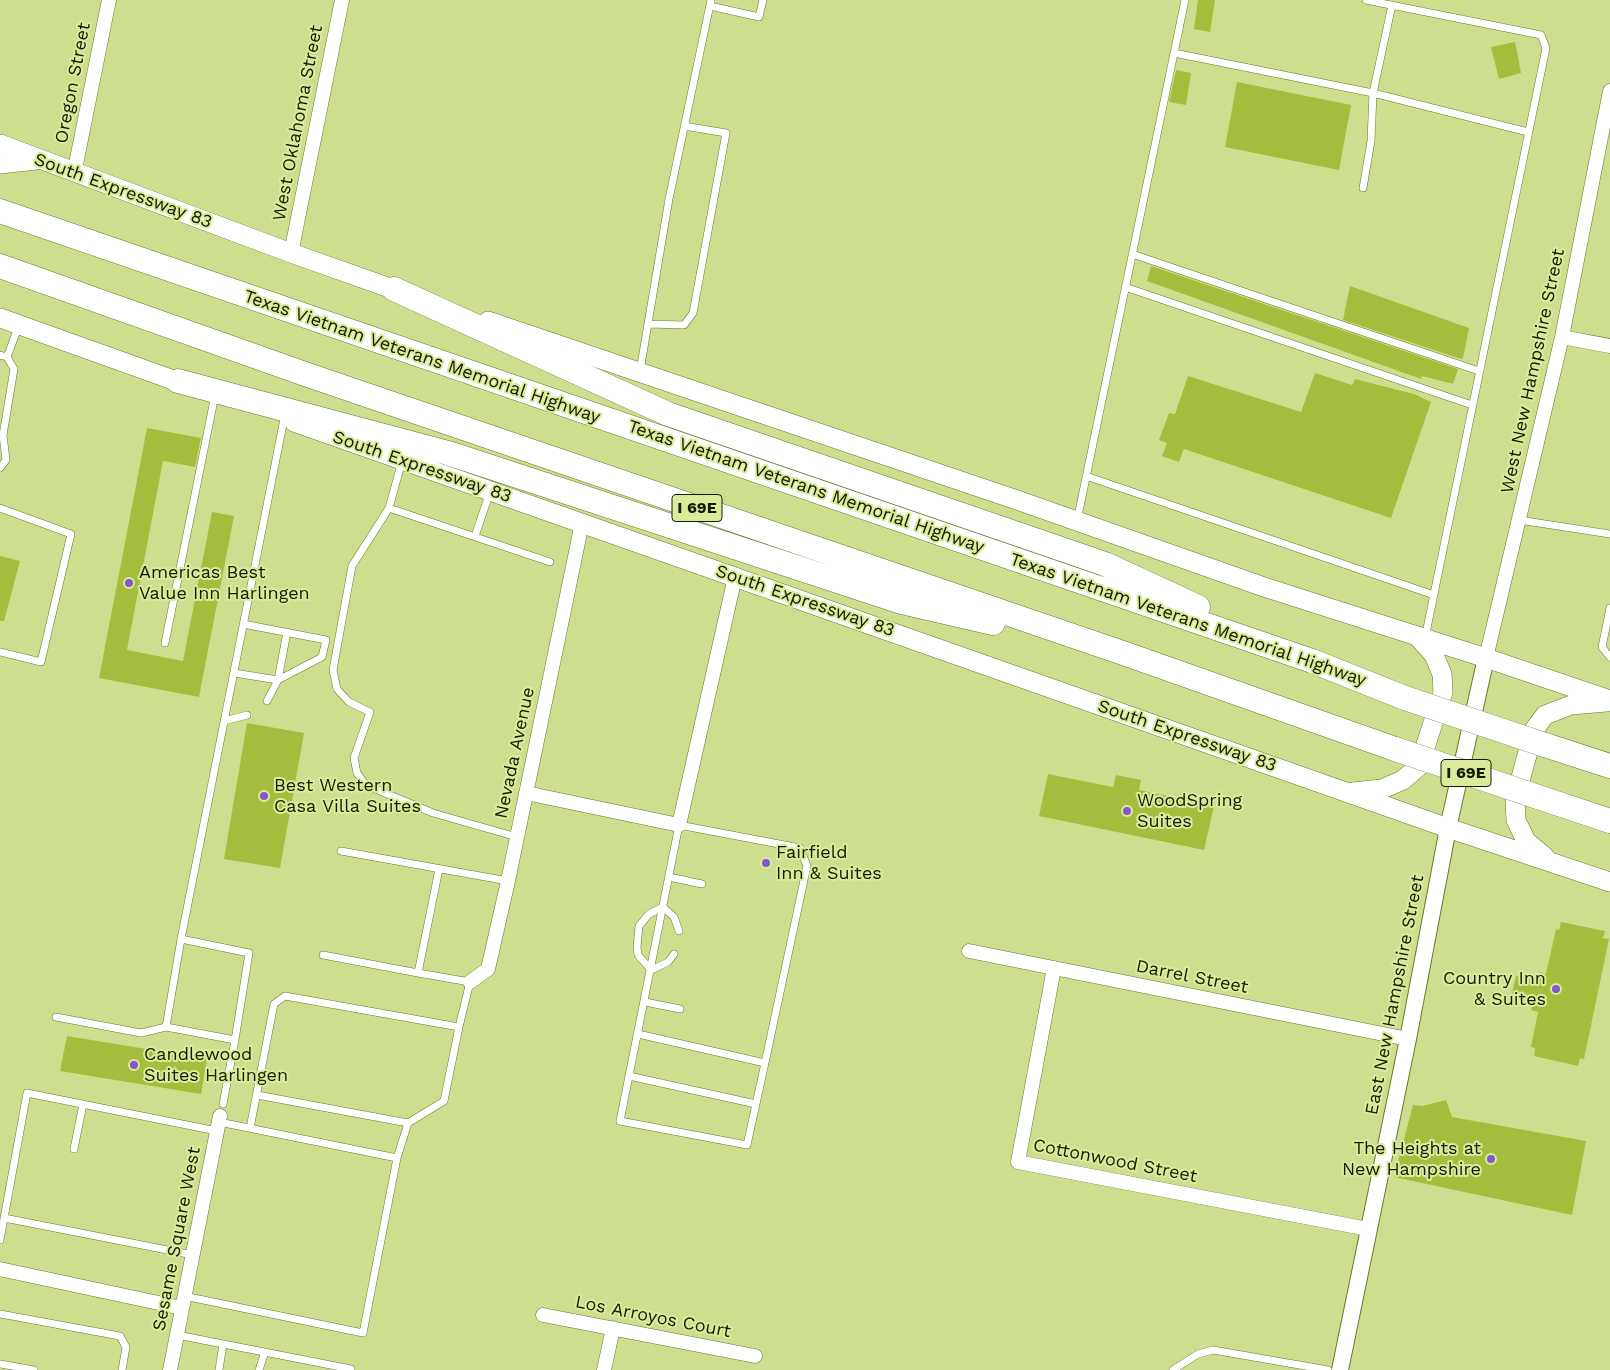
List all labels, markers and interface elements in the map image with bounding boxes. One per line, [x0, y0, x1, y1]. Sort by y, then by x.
street label: Oregon Street [51, 21, 95, 145]
street label: West Oklahoma Street [268, 23, 328, 223]
street label: South Expressway 83 [31, 149, 215, 233]
street label: West New Hampshire Street [1496, 247, 1570, 495]
street label: Texas Vietnam Veterans Memorial Highway [241, 286, 603, 428]
street label: Texas Vietnam Veterans Memorial Highway [625, 416, 987, 558]
street label: South Expressway 83 [330, 426, 514, 508]
road number: I 69E [672, 494, 722, 522]
street label: Texas Vietnam Veterans Memorial Highway [1007, 549, 1369, 691]
street label: South Expressway 83 [713, 560, 897, 642]
place label: Americas Best Value Inn Harlingen [139, 562, 310, 604]
marker: Americas Best Value Inn Harlingen [123, 577, 135, 589]
street label: Nevada Avenue [491, 685, 539, 821]
street label: South Expressway 83 [1095, 695, 1279, 777]
road number: I 69E [1441, 760, 1491, 786]
place label: Best Western Casa Villa Suites [274, 775, 421, 818]
marker: Best Western Casa Villa Suites [258, 790, 270, 802]
place label: WoodSpring Suites [1137, 790, 1242, 832]
marker: WoodSpring Suites [1121, 805, 1133, 817]
place label: Fairfield Inn & Suites [776, 842, 882, 884]
marker: Fairfield Inn & Suites [760, 857, 772, 869]
street label: East New Hampshire Street [1361, 873, 1429, 1117]
street label: Darrel Street [1134, 956, 1250, 998]
place label: Country Inn & Suites [1443, 968, 1546, 1011]
marker: Country Inn & Suites [1550, 983, 1562, 995]
place label: Candlewood Suites Harlingen [144, 1044, 288, 1086]
marker: Candlewood Suites Harlingen [128, 1059, 140, 1071]
street label: Cottonwood Street [1031, 1134, 1199, 1188]
place label: The Heights at New Hampshire [1342, 1138, 1481, 1180]
street label: Sesame Square West [149, 1145, 205, 1333]
marker: The Heights at New Hampshire [1485, 1153, 1497, 1165]
street label: Los Arroyos Court [573, 1291, 733, 1343]

